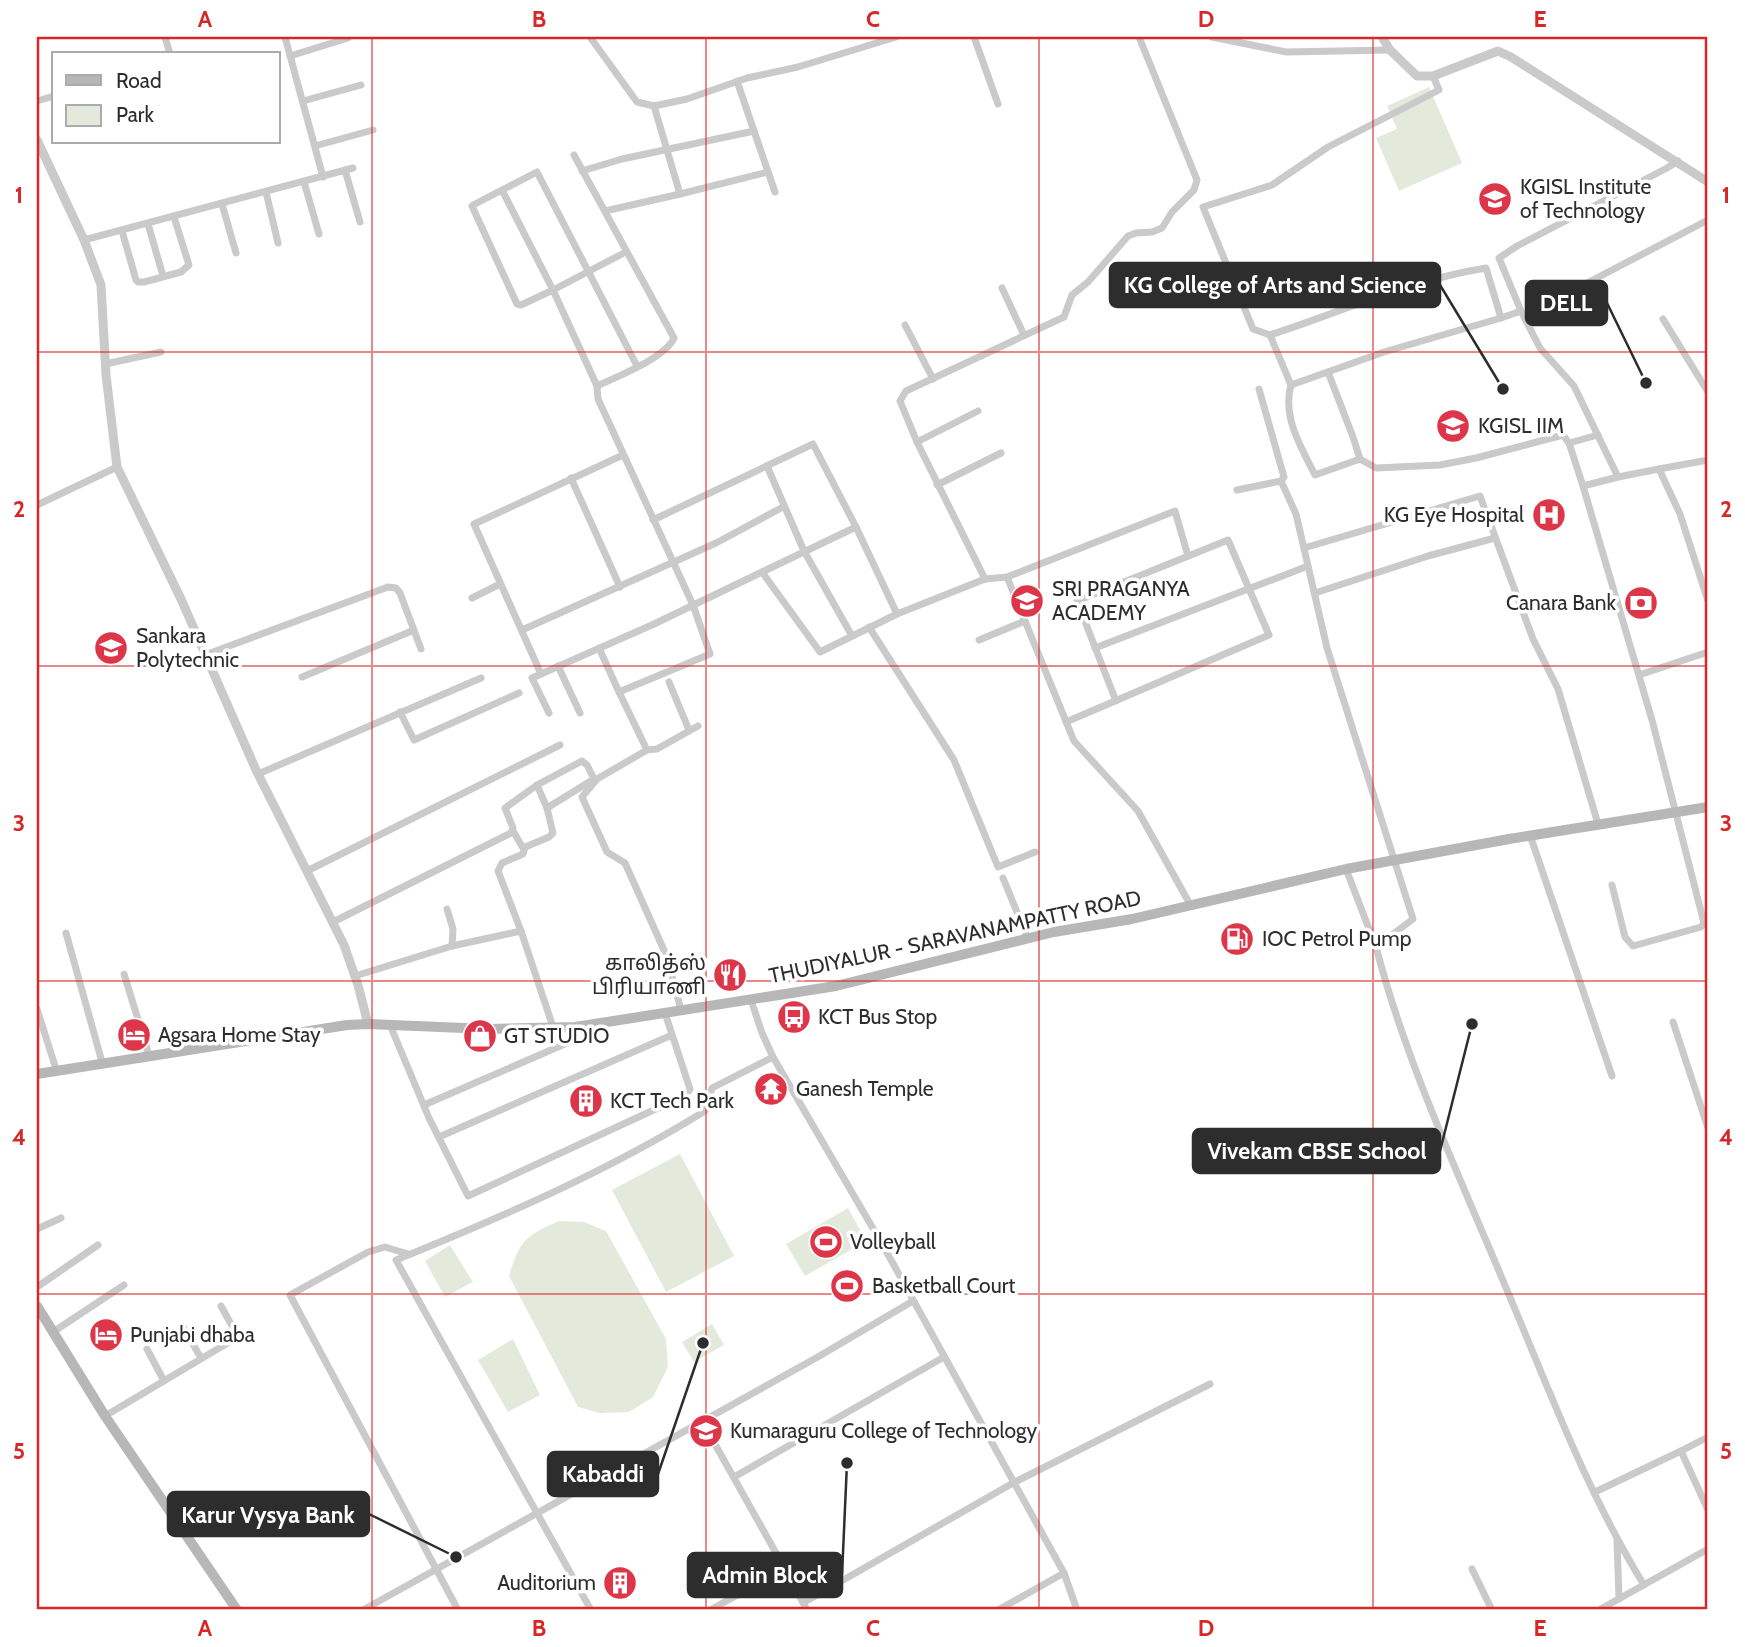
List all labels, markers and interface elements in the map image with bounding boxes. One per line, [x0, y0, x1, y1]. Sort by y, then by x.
text: A [198, 5, 213, 33]
text: B [532, 5, 546, 33]
text: C [866, 5, 880, 33]
text: D [1198, 5, 1214, 33]
text: E [1533, 5, 1547, 33]
legend [52, 52, 280, 144]
text: Road [116, 68, 162, 93]
text: Park [116, 102, 154, 127]
place label: KGISL Institute of Technology [1520, 174, 1651, 223]
school or university icon: KGISL Institute of Technology [1476, 180, 1514, 218]
text: 1 [15, 181, 23, 209]
text: 1 [1722, 181, 1730, 209]
callout: KG College of Arts and Science [1110, 263, 1440, 307]
text: KG College of Arts and Science [1124, 271, 1427, 299]
callout: DELL [1526, 281, 1607, 325]
text: DELL [1540, 289, 1593, 317]
school or university icon: KGISL IIM [1434, 407, 1472, 445]
place label: KGISL IIM [1478, 413, 1564, 438]
text: 2 [13, 495, 25, 523]
text: 2 [1720, 495, 1732, 523]
hospital icon: KG Eye Hospital [1530, 496, 1568, 534]
place label: KG Eye Hospital [1384, 502, 1524, 527]
place label: SRI PRAGANYA ACADEMY [1052, 576, 1190, 625]
school or university icon: SRI PRAGANYA ACADEMY [1008, 582, 1046, 620]
bank icon: Canara Bank [1622, 584, 1660, 622]
place label: Canara Bank [1506, 590, 1617, 615]
place label: Sankara Polytechnic [136, 623, 239, 672]
school or university icon: Sankara Polytechnic [92, 629, 130, 667]
text: 3 [13, 809, 25, 837]
text: 3 [1720, 809, 1732, 837]
street label: THUDIYALUR - SARAVANAMPATTY ROAD [767, 885, 1143, 988]
fuel station icon: IOC Petrol Pump [1218, 920, 1256, 958]
place label: IOC Petrol Pump [1262, 926, 1411, 951]
place label: காலித்ஸ் பிரியாணி [592, 950, 706, 999]
restaurant icon: காலித்ஸ் பிரியாணி [711, 956, 749, 994]
bus stop icon: KCT Bus Stop [775, 998, 813, 1036]
place label: KCT Bus Stop [818, 1004, 937, 1029]
hotel icon: Agsara Home Stay [115, 1016, 153, 1054]
shop icon: GT STUDIO [461, 1017, 499, 1055]
place label: Agsara Home Stay [158, 1022, 321, 1047]
place label: GT STUDIO [504, 1023, 609, 1048]
temple icon: Ganesh Temple [752, 1070, 790, 1108]
place label: Ganesh Temple [796, 1076, 934, 1101]
building icon: KCT Tech Park [567, 1082, 605, 1120]
place label: KCT Tech Park [610, 1088, 735, 1113]
text: 4 [12, 1123, 26, 1151]
text: 4 [1719, 1123, 1733, 1151]
callout: Vivekam CBSE School [1193, 1129, 1440, 1173]
text: Vivekam CBSE School [1207, 1137, 1427, 1165]
sports icon: Volleyball [807, 1223, 845, 1261]
place label: Volleyball [850, 1229, 936, 1254]
sports icon: Basketball Court [828, 1267, 866, 1305]
place label: Basketball Court [872, 1273, 1015, 1298]
hotel icon: Punjabi dhaba [87, 1316, 125, 1354]
place label: Punjabi dhaba [130, 1322, 255, 1348]
school or university icon: Kumaraguru College of Technology [687, 1412, 725, 1450]
place label: Kumaraguru College of Technology [730, 1418, 1037, 1443]
text: 5 [13, 1437, 25, 1465]
text: 5 [1720, 1437, 1732, 1465]
callout: Kabaddi [548, 1452, 658, 1496]
text: Kabaddi [562, 1460, 644, 1488]
callout: Karur Vysya Bank [168, 1492, 369, 1536]
text: Karur Vysya Bank [181, 1501, 356, 1529]
callout: Admin Block [688, 1553, 842, 1597]
text: Admin Block [702, 1561, 829, 1589]
building icon: Auditorium [601, 1564, 639, 1602]
place label: Auditorium [497, 1570, 596, 1595]
text: A [198, 1614, 213, 1642]
text: B [532, 1614, 546, 1642]
text: C [866, 1614, 880, 1642]
text: D [1198, 1614, 1214, 1642]
text: E [1533, 1614, 1547, 1642]

